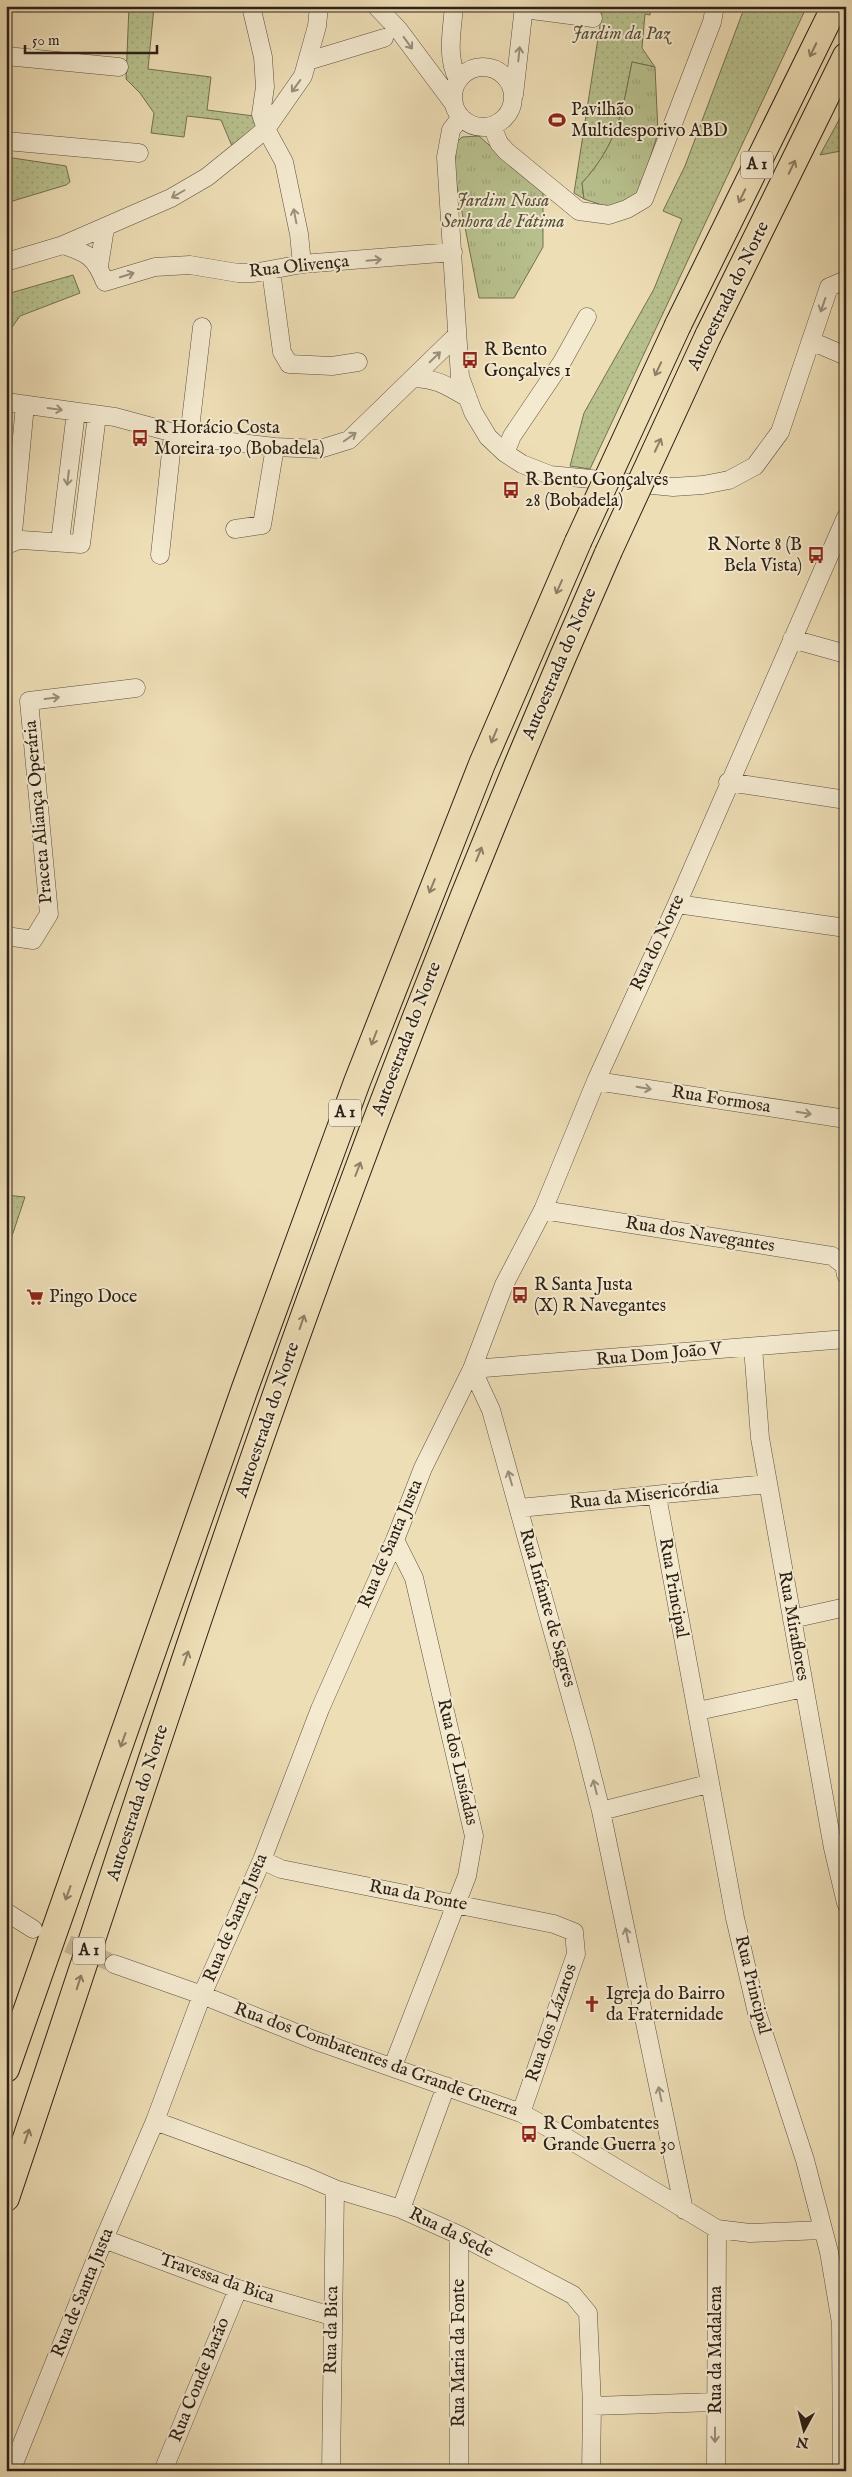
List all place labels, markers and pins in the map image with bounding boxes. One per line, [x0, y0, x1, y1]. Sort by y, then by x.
place label: Pavilhão Multidesporivo ABD [571, 99, 728, 143]
sports icon: Pavilhão Multidesporivo ABD [547, 110, 567, 130]
place label: R Bento Gonçalves 1 [484, 339, 571, 383]
bus stop icon: R Bento Gonçalves 1 [460, 350, 480, 370]
place label: R Horácio Costa Moreira 190 (Bobadela) [154, 417, 325, 461]
bus stop icon: R Horácio Costa Moreira 190 (Bobadela) [130, 428, 150, 448]
place label: R Bento Gonçalves 28 (Bobadela) [525, 469, 668, 513]
bus stop icon: R Bento Gonçalves 28 (Bobadela) [501, 480, 521, 500]
place label: R Norte 8 (B Bela Vista) [707, 534, 802, 578]
bus stop icon: R Norte 8 (B Bela Vista) [806, 545, 826, 565]
place label: R Santa Justa (X) R Navegantes [534, 1274, 666, 1318]
bus stop icon: R Santa Justa (X) R Navegantes [510, 1285, 530, 1305]
place label: Pingo Doce [49, 1286, 137, 1309]
supermarket icon: Pingo Doce [25, 1287, 45, 1307]
place label: Igreja do Bairro da Fraternidade [606, 1983, 725, 2027]
church icon: Igreja do Bairro da Fraternidade [582, 1994, 602, 2014]
place label: R Combatentes Grande Guerra 30 [543, 2113, 675, 2157]
bus stop icon: R Combatentes Grande Guerra 30 [519, 2124, 539, 2144]

